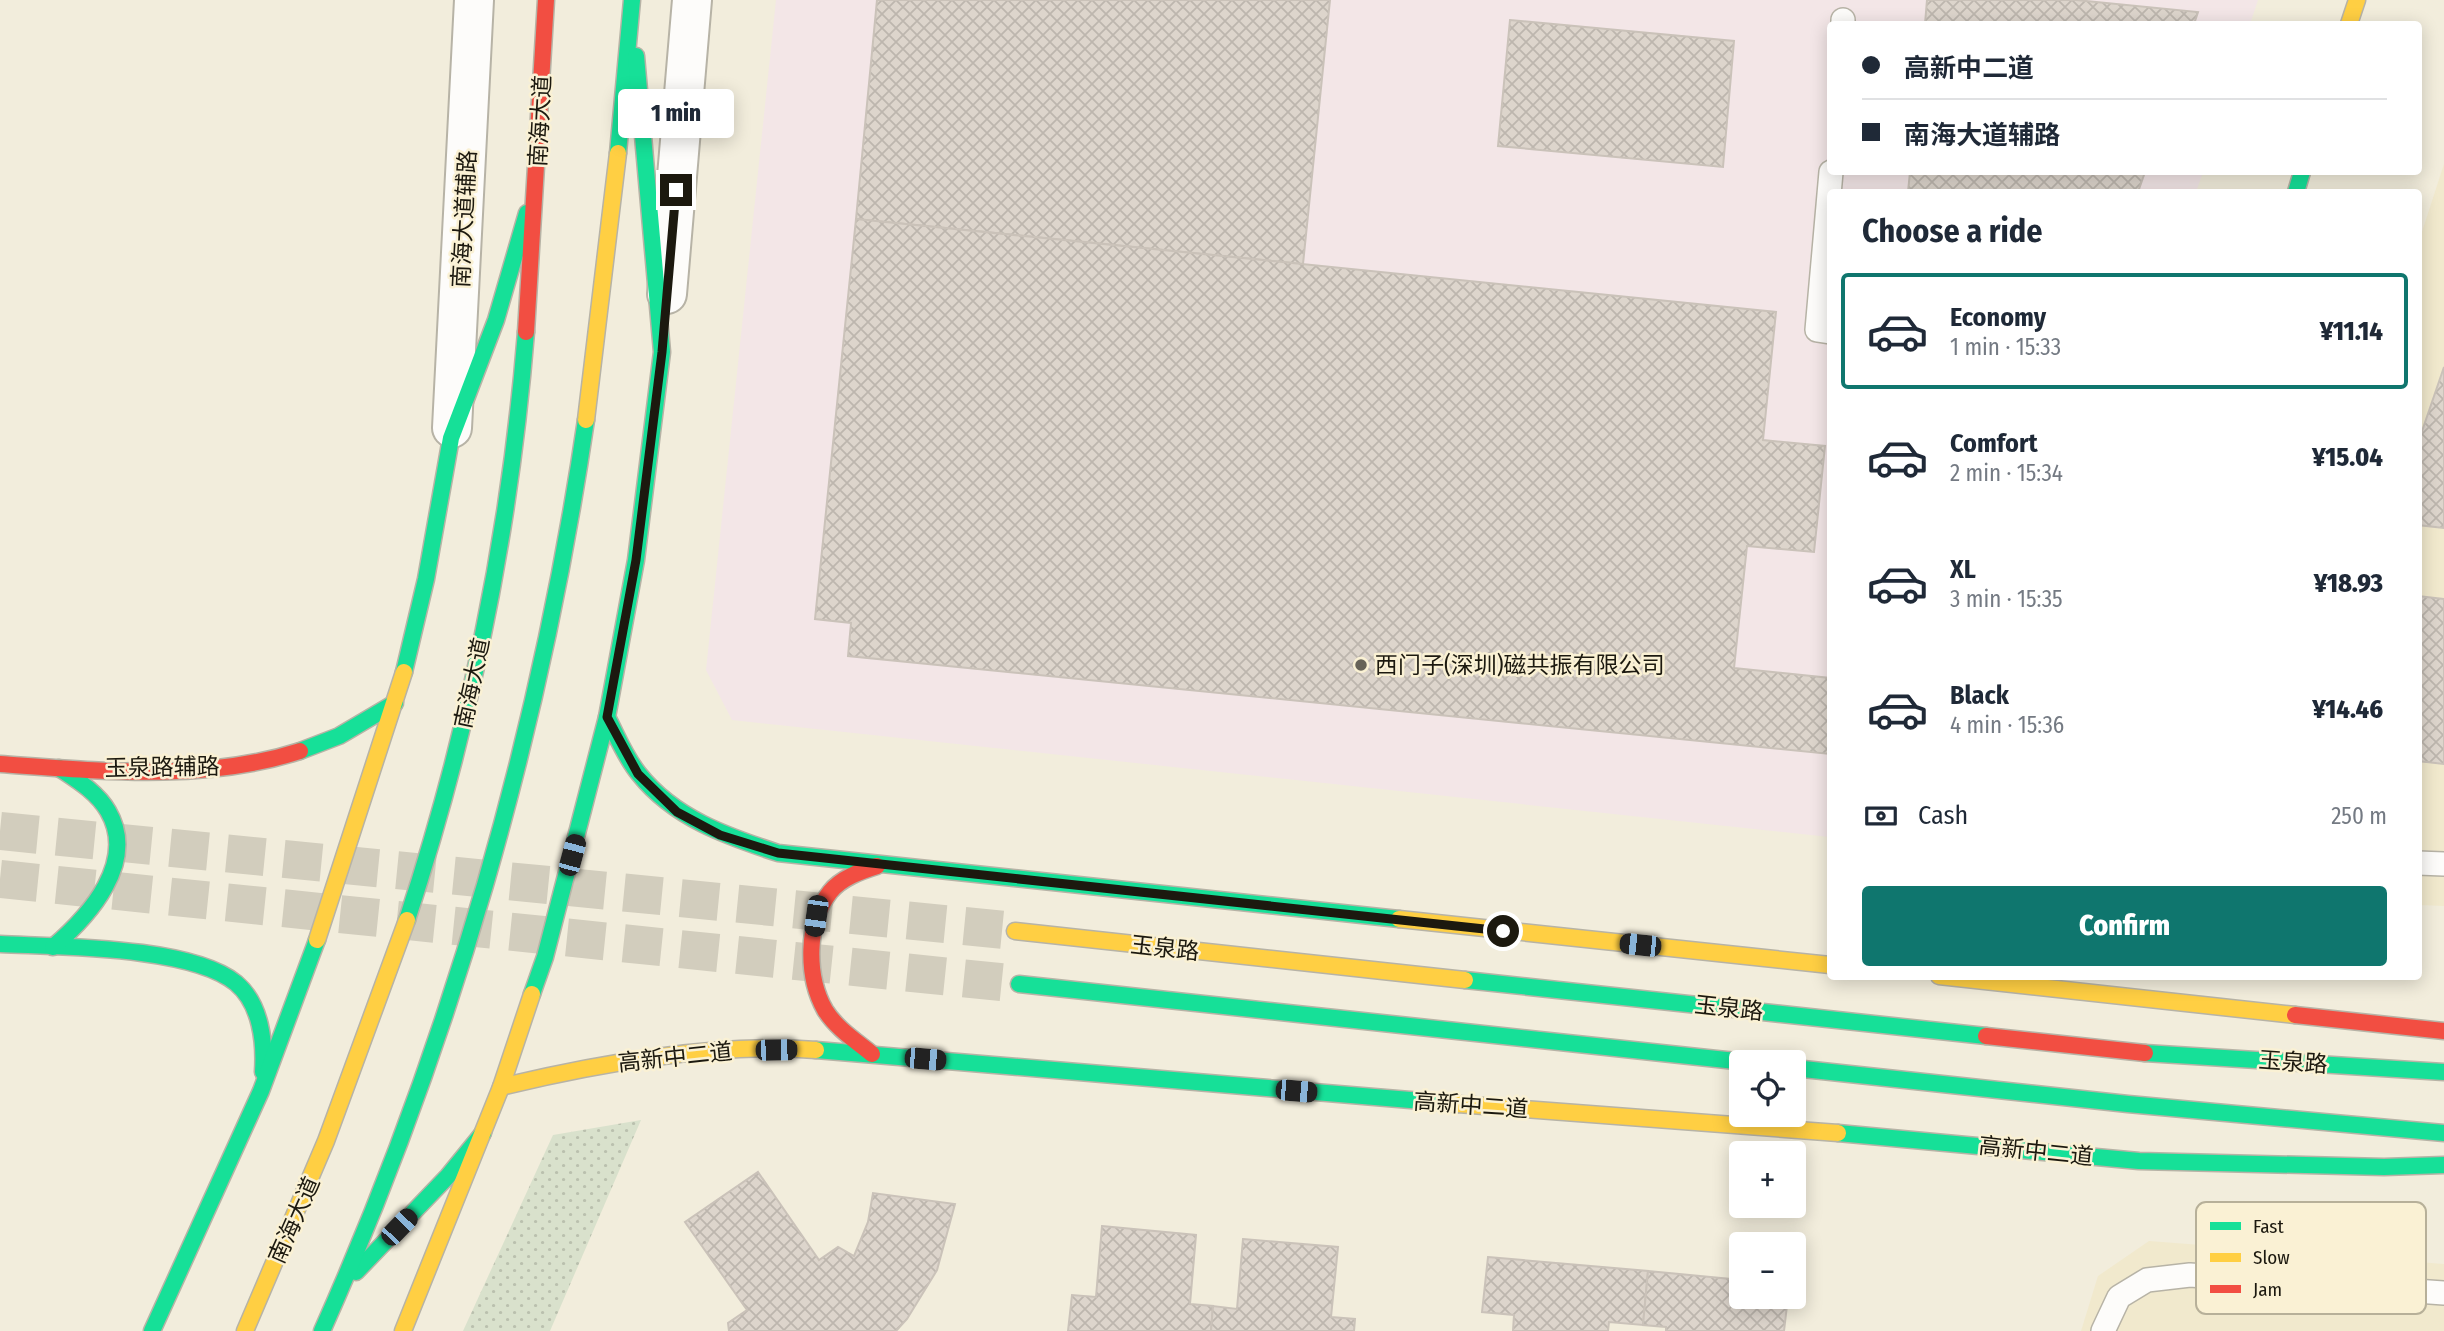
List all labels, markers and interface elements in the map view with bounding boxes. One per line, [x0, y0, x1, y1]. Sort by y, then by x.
text: 高新中二道 [1904, 53, 2034, 84]
street label: 南海大道 [524, 74, 556, 168]
callout: 1 min [618, 88, 734, 138]
text: 1 min [651, 99, 701, 127]
text: 南海大道辅路 [1904, 120, 2060, 151]
street label: 南海大道辅路 [446, 149, 482, 289]
route end [660, 174, 692, 206]
text: Choose a ride [1862, 212, 2043, 250]
icon: car [1866, 300, 1929, 363]
text: Economy [1950, 302, 2046, 333]
text: ¥11.14 [2320, 316, 2383, 347]
text: 1 min · 15:33 [1950, 333, 2061, 361]
icon: car [1866, 426, 1929, 489]
text: Comfort [1950, 428, 2038, 459]
text: ¥15.04 [2312, 442, 2383, 473]
text: 2 min · 15:34 [1950, 459, 2063, 487]
icon: car [1866, 552, 1929, 615]
text: XL [1950, 554, 1976, 585]
text: ¥18.93 [2314, 568, 2383, 599]
text: 3 min · 15:35 [1950, 585, 2063, 613]
street label: 南海大道 [449, 635, 495, 731]
place label: 西门子(深圳)磁共振有限公司 [1375, 651, 1665, 679]
marker: 西门子(深圳)磁共振有限公司 [1353, 657, 1369, 673]
icon: car [1866, 678, 1929, 741]
text: Black [1950, 680, 2009, 711]
text: ¥14.46 [2312, 694, 2383, 725]
text: 4 min · 15:36 [1950, 711, 2064, 739]
street label: 玉泉路辅路 [104, 752, 220, 782]
icon: cash [1862, 797, 1900, 835]
text: Cash [1918, 800, 1968, 831]
text: 250 m [2331, 802, 2387, 830]
car [557, 832, 588, 878]
button: Confirm [1862, 886, 2387, 966]
car [803, 894, 830, 938]
route start [1487, 915, 1519, 947]
street label: 玉泉路 [1129, 930, 1201, 966]
car [1619, 932, 1662, 958]
street label: 玉泉路 [1693, 990, 1765, 1026]
street label: 高新中二道 [616, 1037, 734, 1077]
car [755, 1039, 798, 1061]
street label: 玉泉路 [2258, 1046, 2328, 1078]
car [904, 1047, 947, 1071]
map controls [1729, 1050, 1806, 1309]
button: locate [1729, 1050, 1806, 1127]
car [1275, 1079, 1318, 1103]
street label: 高新中二道 [1413, 1087, 1529, 1123]
street label: 高新中二道 [1977, 1131, 2095, 1171]
button: + [1729, 1141, 1806, 1218]
street label: 南海大道 [263, 1172, 325, 1268]
legend [2196, 1202, 2426, 1314]
car [377, 1205, 422, 1249]
text: Fast [2253, 1215, 2284, 1238]
button: − [1729, 1232, 1806, 1309]
text: Slow [2253, 1246, 2290, 1269]
text: Jam [2253, 1278, 2282, 1301]

